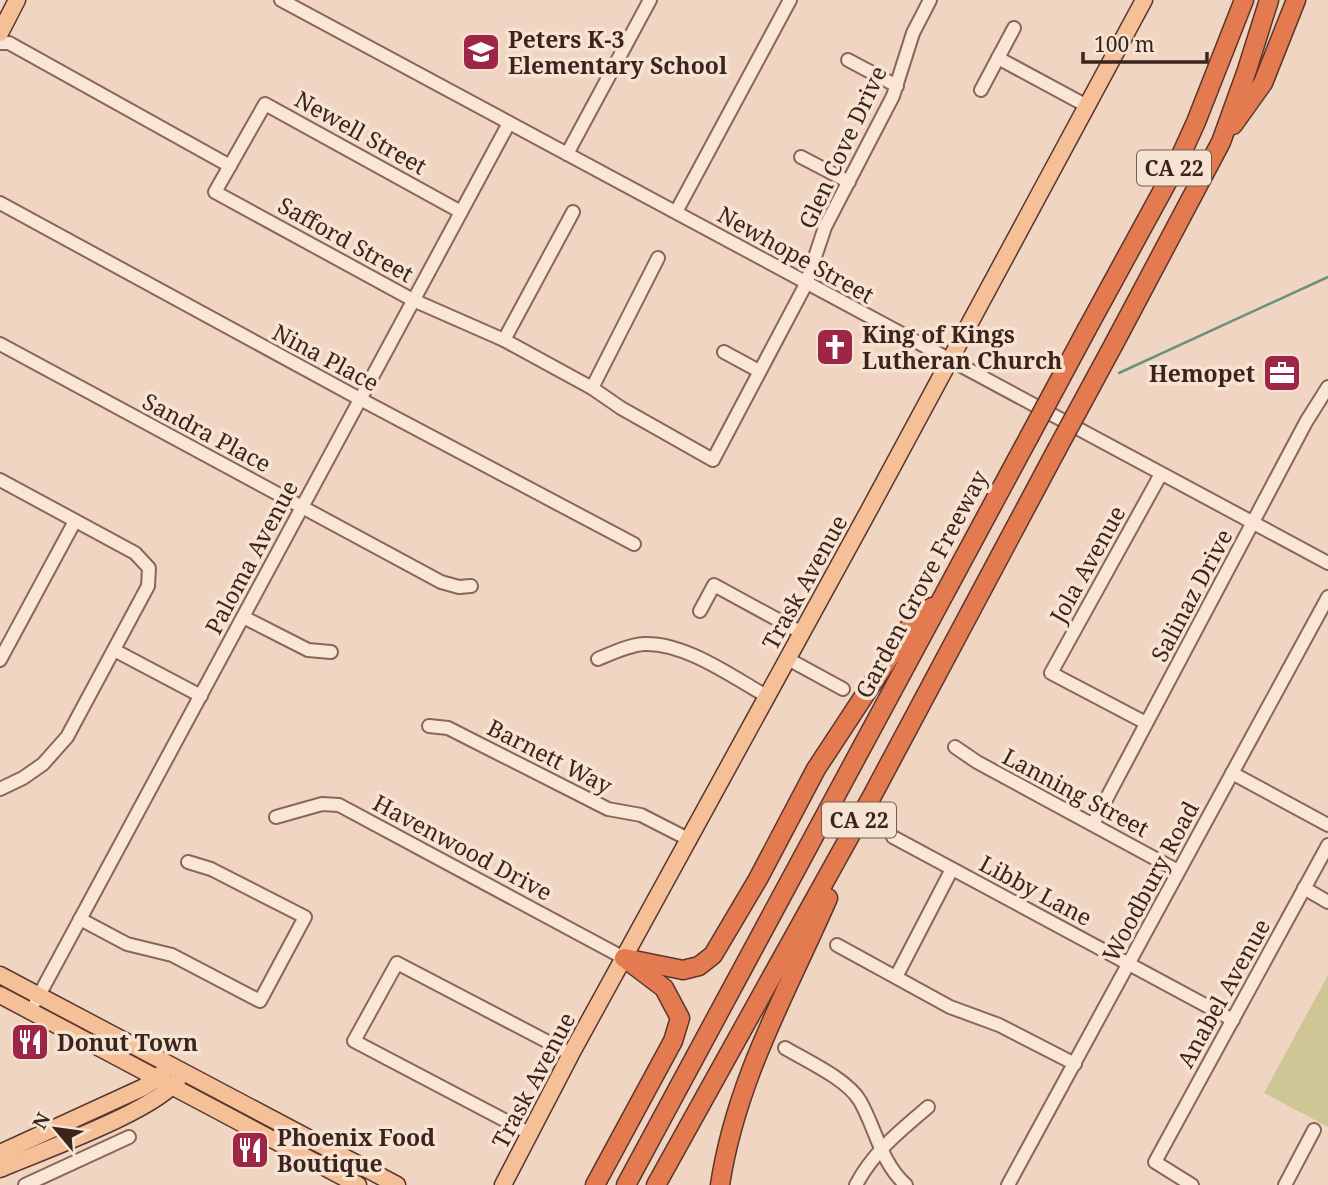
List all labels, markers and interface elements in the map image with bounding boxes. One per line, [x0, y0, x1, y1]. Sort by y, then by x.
scale bar [1083, 21, 1207, 65]
place label: Peters K-3 Elementary School [508, 23, 727, 81]
text: 100 m [1094, 30, 1155, 58]
school or university icon: Peters K-3 Elementary School [460, 31, 502, 73]
street label: Glen Cove Drive [790, 60, 894, 234]
street label: Newell Street [289, 83, 433, 181]
road number: CA 22 [1137, 150, 1211, 186]
street label: Safford Street [273, 189, 419, 289]
street label: Newhope Street [712, 198, 880, 310]
street label: Nina Place [267, 316, 385, 398]
place label: King of Kings Lutheran Church [862, 318, 1062, 376]
church icon: King of Kings Lutheran Church [814, 326, 856, 368]
office icon: Hemopet [1261, 352, 1303, 394]
place label: Hemopet [1149, 357, 1255, 389]
street label: Sandra Place [137, 385, 277, 479]
street label: Garden Grove Freeway [847, 464, 995, 704]
street label: Paloma Avenue [197, 474, 305, 640]
street label: Jola Avenue [1041, 500, 1132, 629]
street label: Trask Avenue [754, 509, 854, 655]
street label: Salinaz Drive [1143, 523, 1239, 667]
street label: Barnett Way [482, 711, 618, 801]
street label: Lanning Street [997, 740, 1155, 844]
street label: Havenwood Drive [368, 786, 558, 908]
street label: Woodbury Road [1094, 795, 1206, 967]
road number: CA 22 [822, 802, 896, 838]
street label: Libby Lane [974, 847, 1098, 933]
street label: Anabel Avenue [1169, 913, 1277, 1073]
street label: Trask Avenue [484, 1007, 582, 1153]
restaurant icon: Donut Town [9, 1021, 51, 1063]
place label: Donut Town [57, 1026, 198, 1058]
north arrow [21, 1094, 91, 1164]
text: N [26, 1108, 56, 1134]
place label: Phoenix Food Boutique [277, 1121, 435, 1179]
restaurant icon: Phoenix Food Boutique [229, 1129, 271, 1171]

